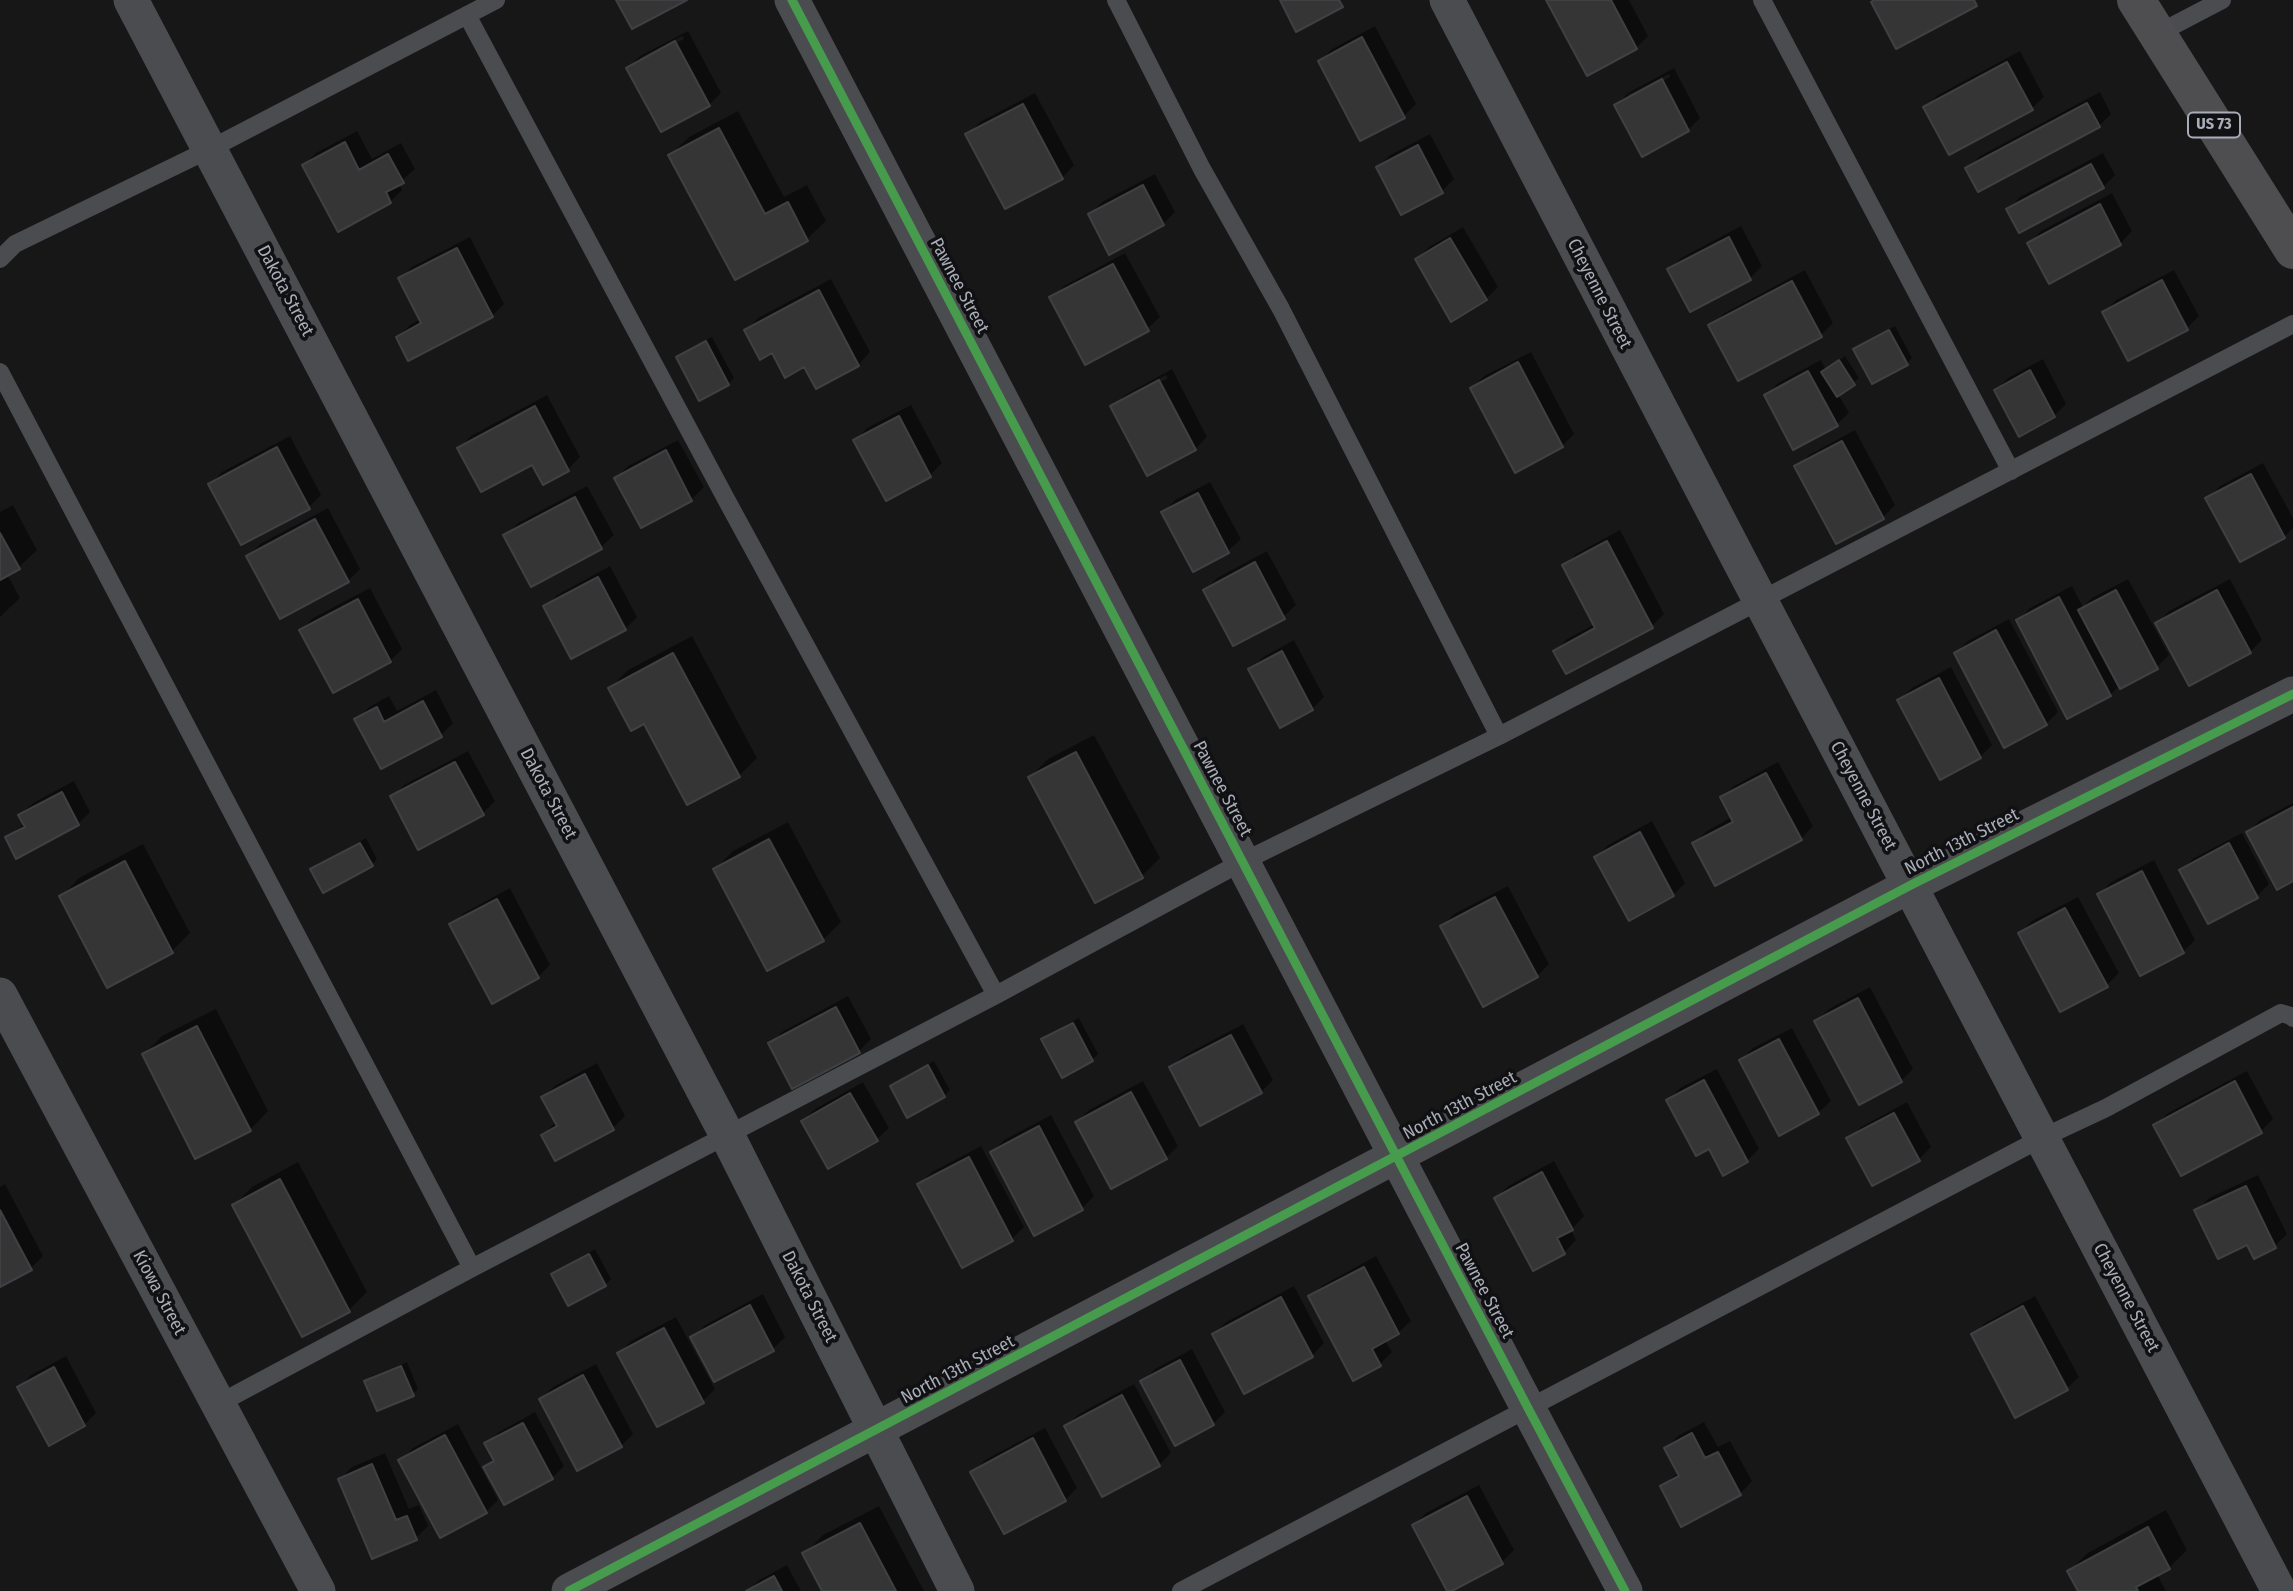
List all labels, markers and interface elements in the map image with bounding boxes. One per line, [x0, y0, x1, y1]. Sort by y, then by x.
road number: US 73 [2188, 113, 2240, 138]
street label: Pawnee Street [925, 235, 993, 337]
street label: Cheyenne Street [1562, 235, 1636, 353]
street label: Dakota Street [252, 242, 318, 340]
street label: Pawnee Street [1188, 738, 1256, 840]
street label: Cheyenne Street [1825, 738, 1901, 854]
street label: Dakota Street [515, 745, 581, 843]
street label: North 13th Street [1901, 804, 2023, 880]
street label: North 13th Street [1400, 1067, 1520, 1145]
street label: Pawnee Street [1450, 1240, 1518, 1342]
street label: Cheyenne Street [2088, 1240, 2164, 1356]
street label: Kiowa Street [128, 1247, 190, 1339]
street label: Dakota Street [777, 1248, 841, 1346]
street label: North 13th Street [898, 1331, 1018, 1409]

